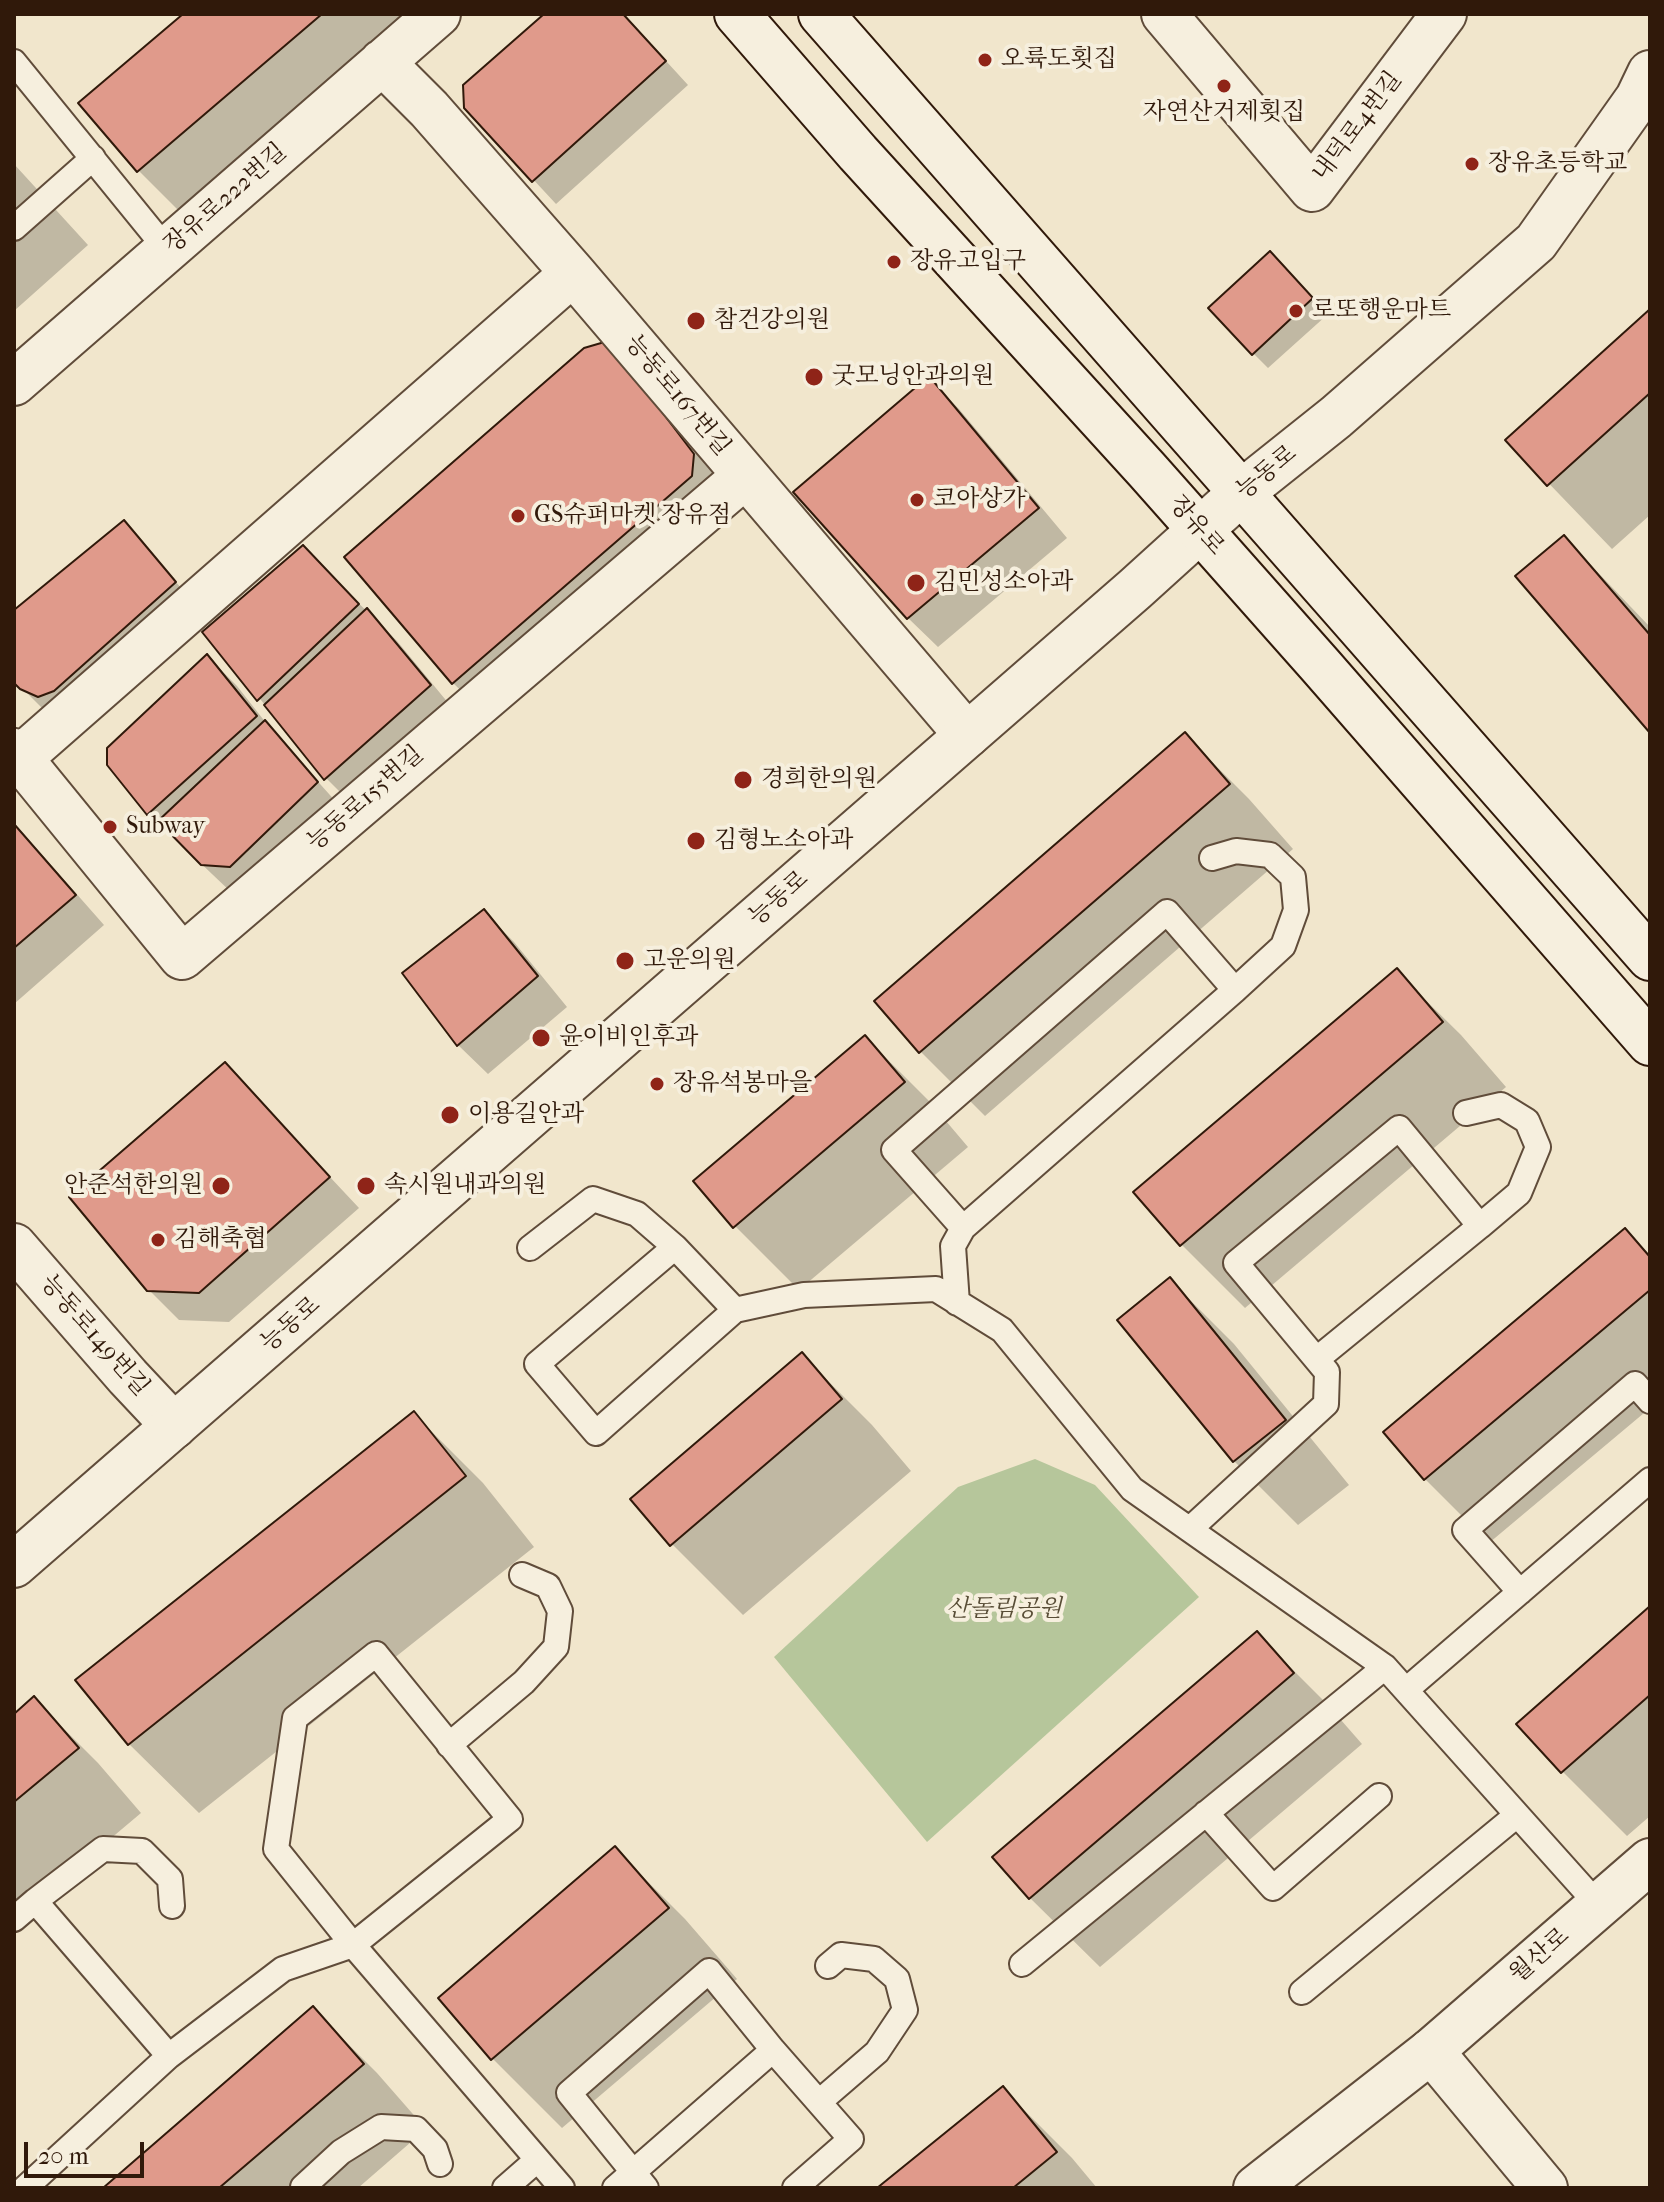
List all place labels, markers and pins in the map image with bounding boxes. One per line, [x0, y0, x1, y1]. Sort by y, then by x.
place label: 오륙도횟집 [1001, 46, 1117, 74]
marker: 오륙도횟집 [976, 51, 994, 69]
marker: 자연산거제횟집 [1215, 77, 1233, 95]
place label: 자연산거제횟집 [1143, 99, 1305, 127]
place label: 장유초등학교 [1488, 150, 1627, 178]
marker: 장유초등학교 [1463, 155, 1481, 173]
place label: 장유고입구 [910, 248, 1026, 276]
marker: 장유고입구 [885, 253, 903, 271]
place label: 로또행운마트 [1312, 297, 1451, 325]
marker: 로또행운마트 [1287, 302, 1305, 320]
place label: 참건강의원 [714, 307, 830, 335]
marker: 참건강의원 [685, 310, 707, 332]
place label: 굿모닝안과의원 [832, 363, 994, 391]
marker: 굿모닝안과의원 [803, 366, 825, 388]
place label: 코아상가 [933, 486, 1026, 514]
marker: 코아상가 [908, 491, 926, 509]
place label: GS슈퍼마켓 장유점 [534, 502, 731, 530]
marker: GS슈퍼마켓 장유점 [509, 507, 527, 525]
place label: 김민성소아과 [934, 569, 1073, 597]
marker: 김민성소아과 [905, 572, 927, 594]
place label: 경희한의원 [761, 766, 877, 794]
marker: 경희한의원 [732, 769, 754, 791]
place label: Subway [126, 813, 205, 841]
marker: Subway [101, 818, 119, 836]
place label: 김형노소아과 [714, 827, 853, 855]
marker: 김형노소아과 [685, 830, 707, 852]
place label: 고운의원 [643, 947, 736, 975]
marker: 고운의원 [614, 950, 636, 972]
place label: 윤이비인후과 [559, 1024, 698, 1052]
marker: 윤이비인후과 [530, 1027, 552, 1049]
place label: 장유석봉마을 [673, 1070, 812, 1098]
marker: 장유석봉마을 [648, 1075, 666, 1093]
place label: 이용길안과 [468, 1101, 584, 1129]
marker: 이용길안과 [439, 1104, 461, 1126]
place label: 안준석한의원 [64, 1172, 203, 1200]
place label: 속시원내과의원 [384, 1172, 546, 1200]
marker: 안준석한의원 [210, 1175, 232, 1197]
marker: 속시원내과의원 [355, 1175, 377, 1197]
place label: 김해축협 [174, 1226, 267, 1254]
marker: 김해축협 [149, 1231, 167, 1249]

